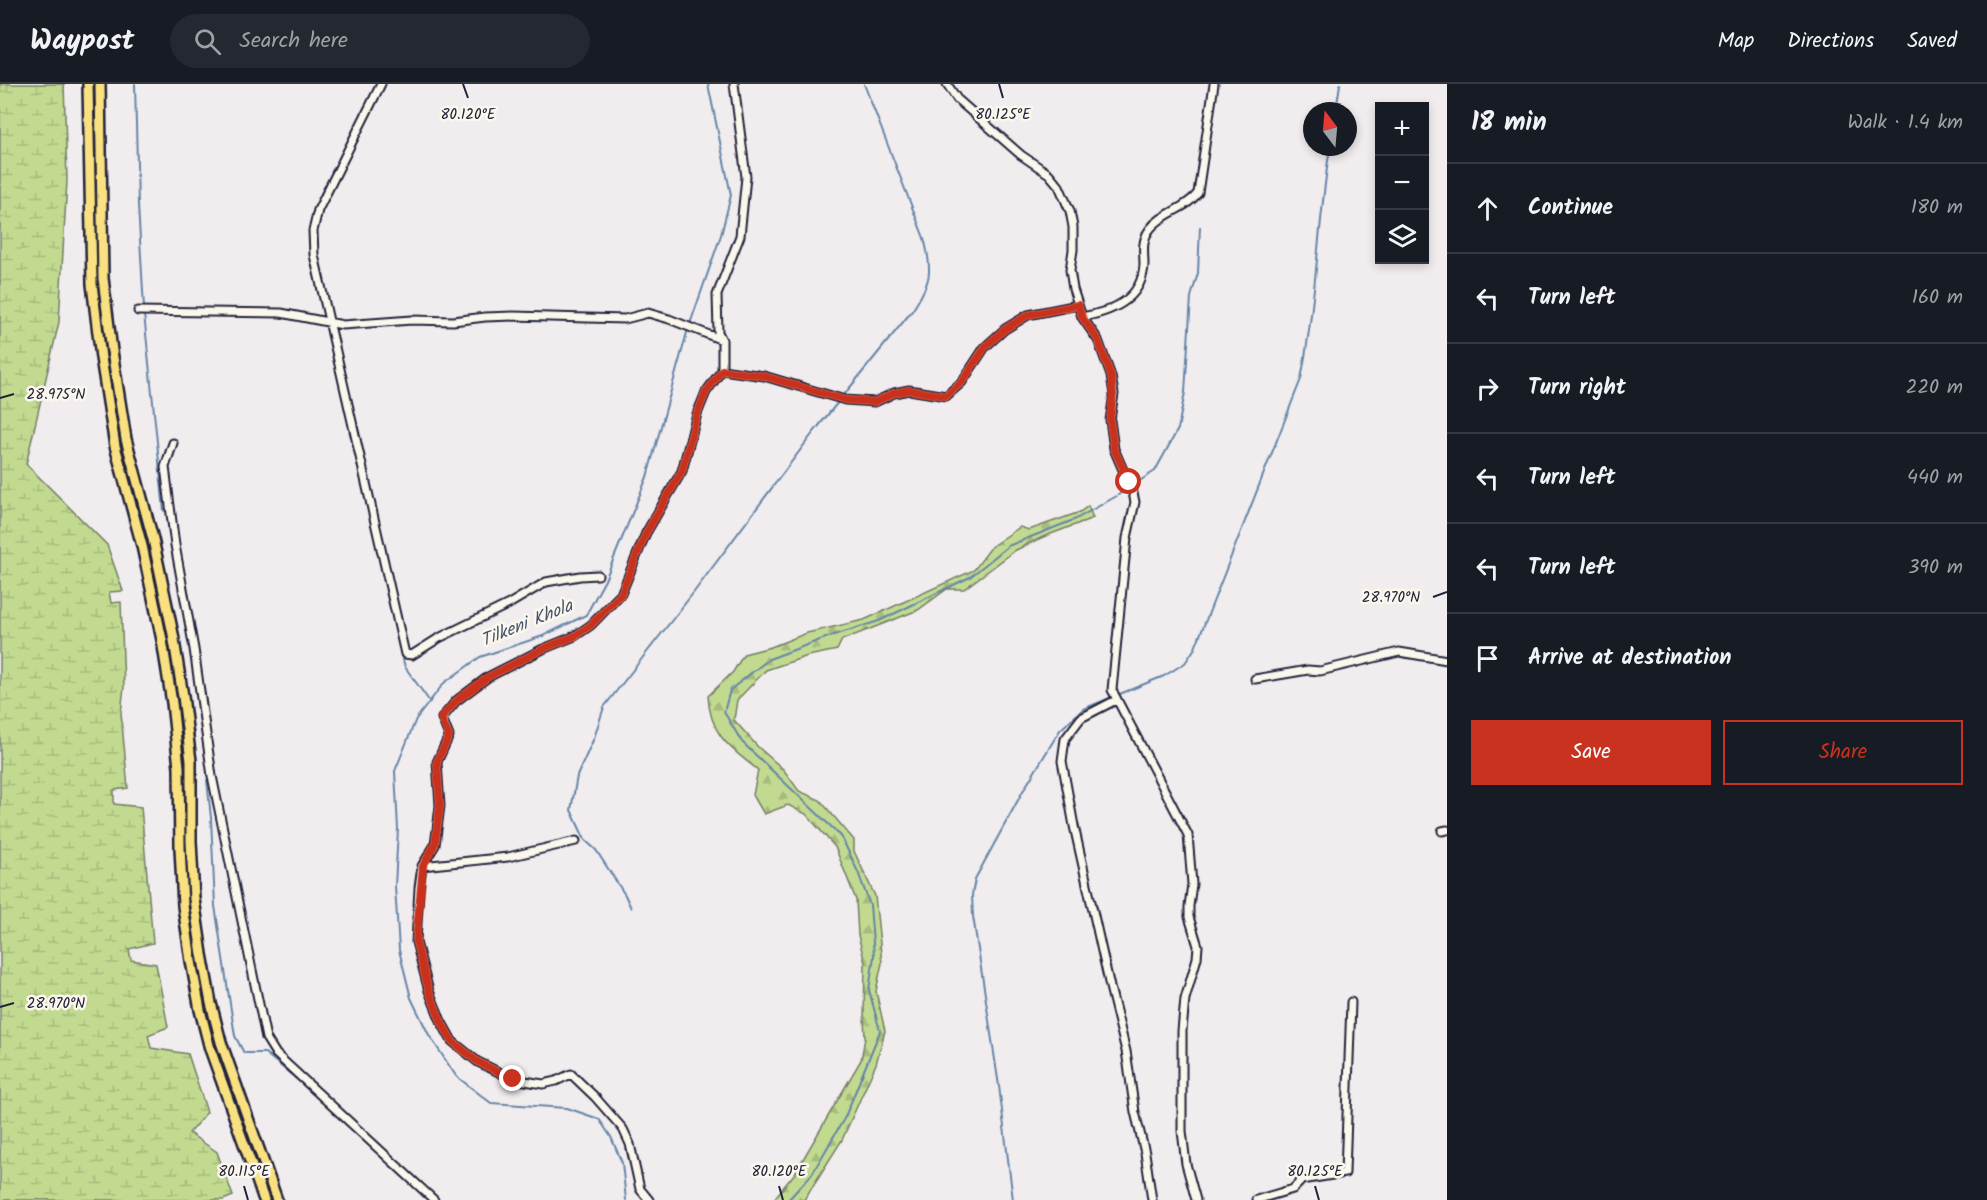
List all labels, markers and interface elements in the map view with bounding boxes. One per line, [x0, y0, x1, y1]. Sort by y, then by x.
search box [170, 14, 590, 68]
text: Waypost [30, 19, 134, 64]
text: Search here [239, 24, 348, 59]
icon: search [191, 25, 224, 58]
text: Map [1718, 25, 1754, 58]
text: Directions [1787, 25, 1874, 58]
text: Saved [1907, 25, 1957, 58]
north arrow [1303, 102, 1357, 156]
map controls [1375, 102, 1429, 264]
button: + [1375, 102, 1429, 156]
text: 18 min [1471, 102, 1547, 144]
text: 80.120°E [441, 103, 497, 127]
text: 80.125°E [975, 103, 1032, 127]
text: Walk · 1.4 km [1848, 107, 1963, 139]
button: − [1375, 156, 1429, 210]
text: Continue [1528, 191, 1613, 226]
icon: ahead [1471, 192, 1504, 225]
text: 180 m [1911, 192, 1963, 224]
button: layers [1375, 210, 1429, 264]
text: Turn left [1528, 281, 1615, 316]
icon: left [1471, 282, 1504, 315]
text: 160 m [1912, 282, 1963, 314]
text: Turn right [1528, 371, 1626, 406]
icon: right [1471, 372, 1504, 405]
text: 220 m [1906, 372, 1963, 404]
text: 28.975°N [27, 383, 85, 407]
text: Turn left [1528, 461, 1615, 496]
icon: left [1471, 462, 1504, 495]
text: 440 m [1907, 462, 1963, 494]
route start [1115, 468, 1141, 494]
text: Turn left [1528, 551, 1615, 586]
icon: left [1471, 552, 1504, 585]
text: 390 m [1908, 552, 1963, 584]
text: 28.970°N [1362, 586, 1420, 610]
water label: Tilkeni Khola [476, 592, 579, 656]
text: Arrive at destination [1528, 641, 1731, 676]
icon: arrive [1471, 642, 1504, 675]
button: Save [1471, 720, 1711, 785]
button: Share [1723, 720, 1963, 785]
text: 28.970°N [27, 992, 85, 1016]
route end [499, 1065, 525, 1091]
text: 80.115°E [218, 1160, 271, 1184]
text: 80.120°E [752, 1160, 808, 1184]
text: 80.125°E [1287, 1160, 1344, 1184]

